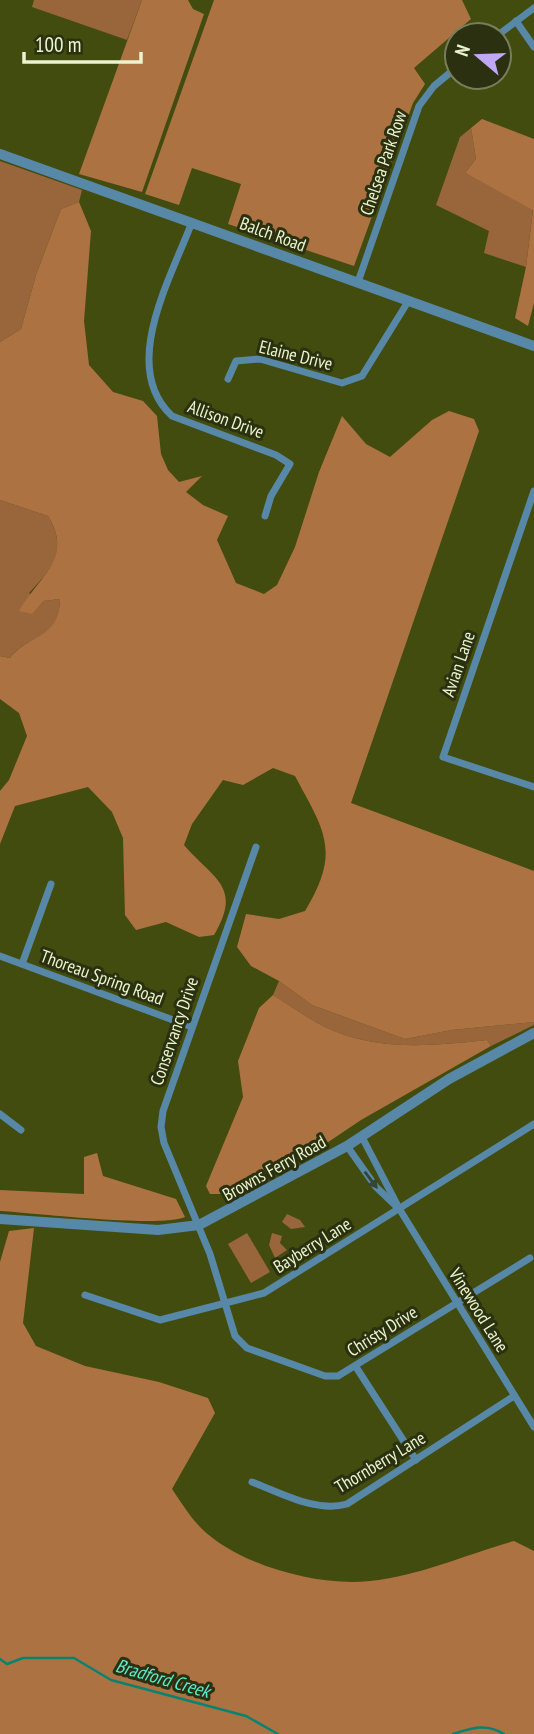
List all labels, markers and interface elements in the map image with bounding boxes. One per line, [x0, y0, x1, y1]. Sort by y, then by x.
scale bar [24, 21, 142, 65]
north arrow [443, 21, 513, 91]
text: 100 m [35, 31, 81, 58]
text: N [449, 42, 475, 59]
street label: Chelsea Park Row [354, 108, 412, 218]
street label: Balch Road [237, 211, 309, 257]
street label: Elaine Drive [257, 335, 335, 375]
street label: Allison Drive [185, 395, 267, 443]
street label: Avian Lane [436, 628, 480, 700]
street label: Thoreau Spring Road [37, 944, 167, 1010]
street label: Conservancy Drive [145, 974, 203, 1088]
street label: Browns Ferry Road [218, 1130, 330, 1206]
one-way arrow [364, 1170, 378, 1189]
street label: Bayberry Lane [269, 1212, 355, 1278]
street label: Vinewood Lane [444, 1263, 514, 1356]
street label: Christy Drive [343, 1300, 421, 1362]
street label: Thornberry Lane [331, 1426, 429, 1498]
water label: Bradford Creek [113, 1653, 215, 1704]

